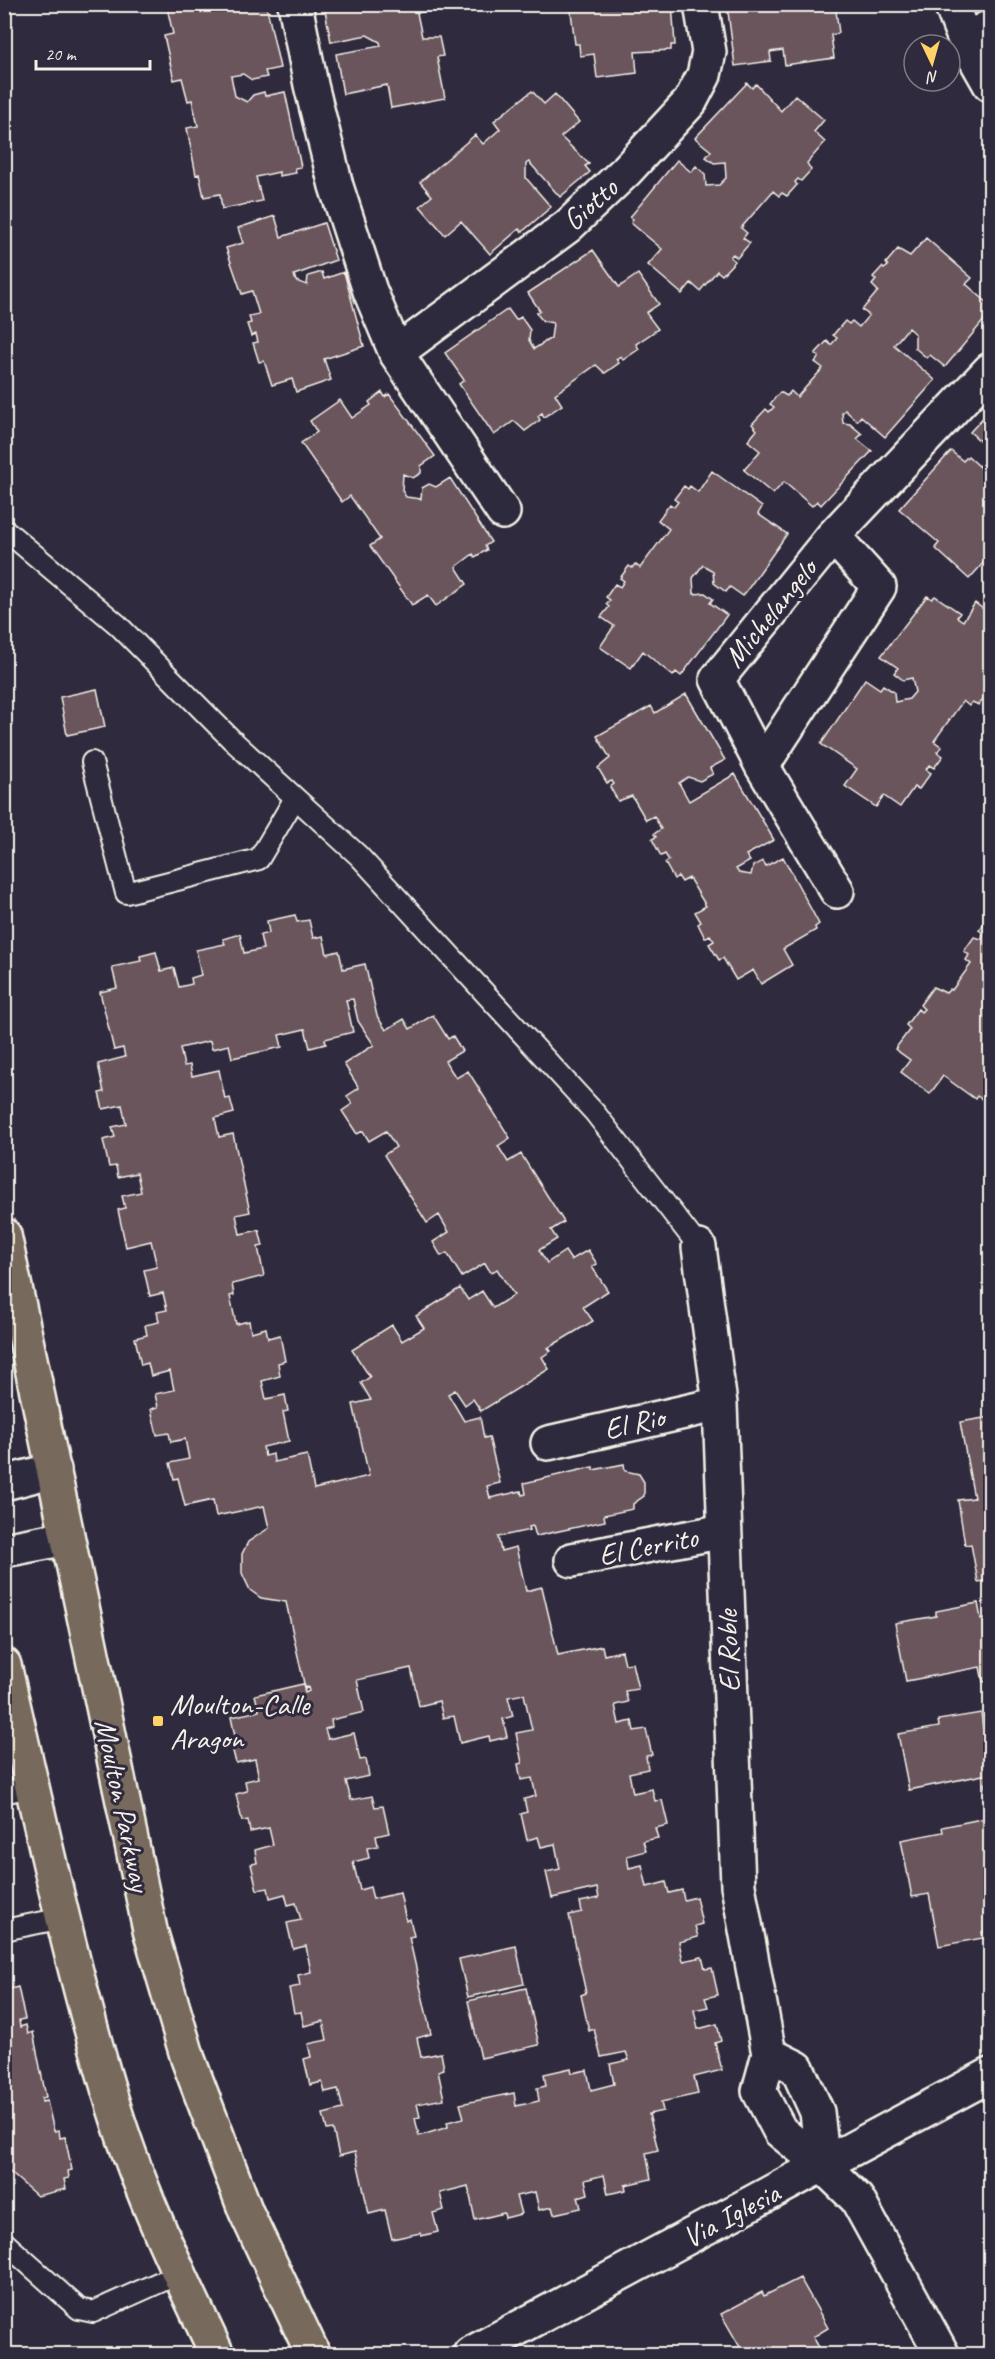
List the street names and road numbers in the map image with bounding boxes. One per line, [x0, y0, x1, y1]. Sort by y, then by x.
street label: Giotto [554, 168, 627, 239]
street label: Michelangelo [715, 548, 827, 675]
street label: El Rio [600, 1397, 671, 1448]
street label: El Cerrito [595, 1518, 702, 1574]
street label: El Roble [707, 1607, 748, 1693]
street label: Moulton Parkway [86, 1715, 160, 1897]
street label: Via Iglesia [676, 2173, 788, 2256]

